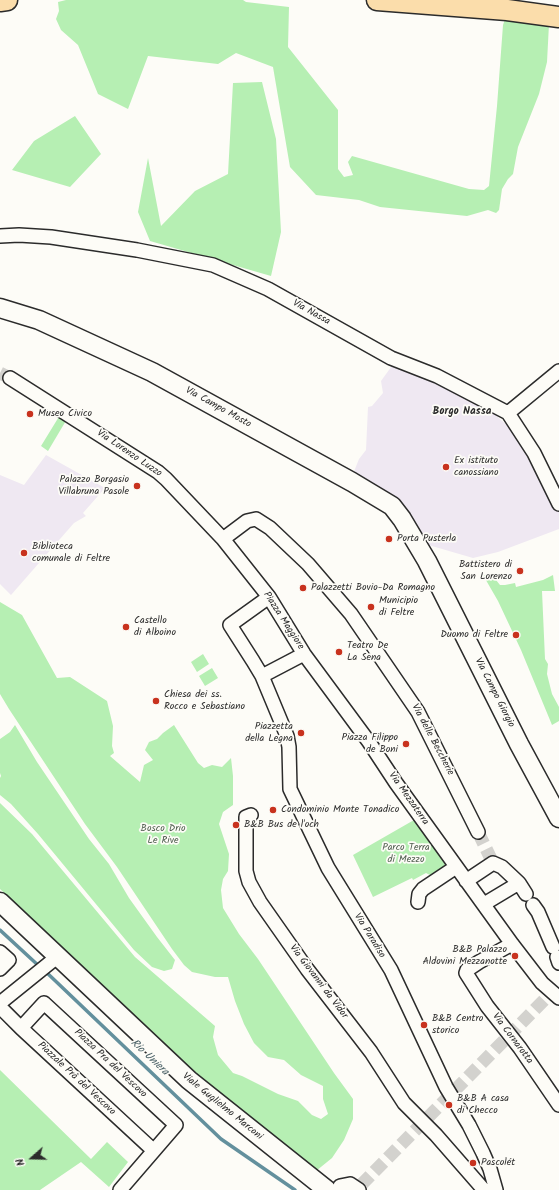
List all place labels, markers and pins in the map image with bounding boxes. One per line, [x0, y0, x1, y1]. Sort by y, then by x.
place label: Museo Civico [38, 408, 92, 420]
marker: Museo Civico [25, 409, 35, 419]
place label: Ex istituto canossiano [454, 455, 498, 478]
marker: Ex istituto canossiano [441, 462, 451, 472]
place label: Palazzo Borgasio Villabruna Pasole [58, 474, 129, 498]
marker: Palazzo Borgasio Villabruna Pasole [132, 481, 142, 491]
place label: Porta Pusterla [397, 533, 456, 545]
marker: Porta Pusterla [384, 534, 394, 544]
place label: Biblioteca comunale di Feltre [32, 541, 110, 564]
marker: Biblioteca comunale di Feltre [19, 548, 29, 558]
place label: Battistero di San Lorenzo [459, 559, 512, 582]
marker: Battistero di San Lorenzo [515, 566, 525, 576]
place label: Palazzetti Bovio-Da Romagno [311, 582, 435, 594]
marker: Palazzetti Bovio-Da Romagno [298, 583, 308, 593]
place label: Municipio di Feltre [379, 595, 418, 618]
marker: Municipio di Feltre [366, 602, 376, 612]
place label: Castello di Alboino [134, 615, 176, 638]
marker: Castello di Alboino [121, 622, 131, 632]
place label: Duomo di Feltre [440, 629, 508, 641]
marker: Duomo di Feltre [511, 630, 521, 640]
place label: Teatro De La Sena [347, 640, 388, 664]
marker: Teatro De La Sena [334, 647, 344, 657]
place label: Chiesa dei ss. Rocco e Sebastiano [164, 689, 245, 712]
marker: Chiesa dei ss. Rocco e Sebastiano [151, 696, 161, 706]
place label: Piazzetta della Legna [245, 721, 293, 744]
marker: Piazzetta della Legna [296, 728, 306, 738]
place label: Piazza Filippo de Boni [341, 732, 398, 756]
marker: Piazza Filippo de Boni [401, 739, 411, 749]
place label: Condominio Monte Tonadico [281, 804, 399, 816]
marker: Condominio Monte Tonadico [268, 805, 278, 815]
place label: B&B Bus de l'och [244, 819, 319, 831]
marker: B&B Bus de l'och [231, 820, 241, 830]
place label: B&B Palazzo Aldovini Mezzanotte [423, 944, 507, 968]
marker: B&B Palazzo Aldovini Mezzanotte [510, 951, 520, 961]
place label: B&B Centro storico [432, 1013, 483, 1036]
marker: B&B Centro storico [419, 1020, 429, 1030]
place label: B&B A casa di Checco [457, 1093, 509, 1116]
marker: B&B A casa di Checco [444, 1100, 454, 1110]
place label: Pascolét [481, 1157, 515, 1169]
marker: Pascolét [468, 1158, 478, 1168]

